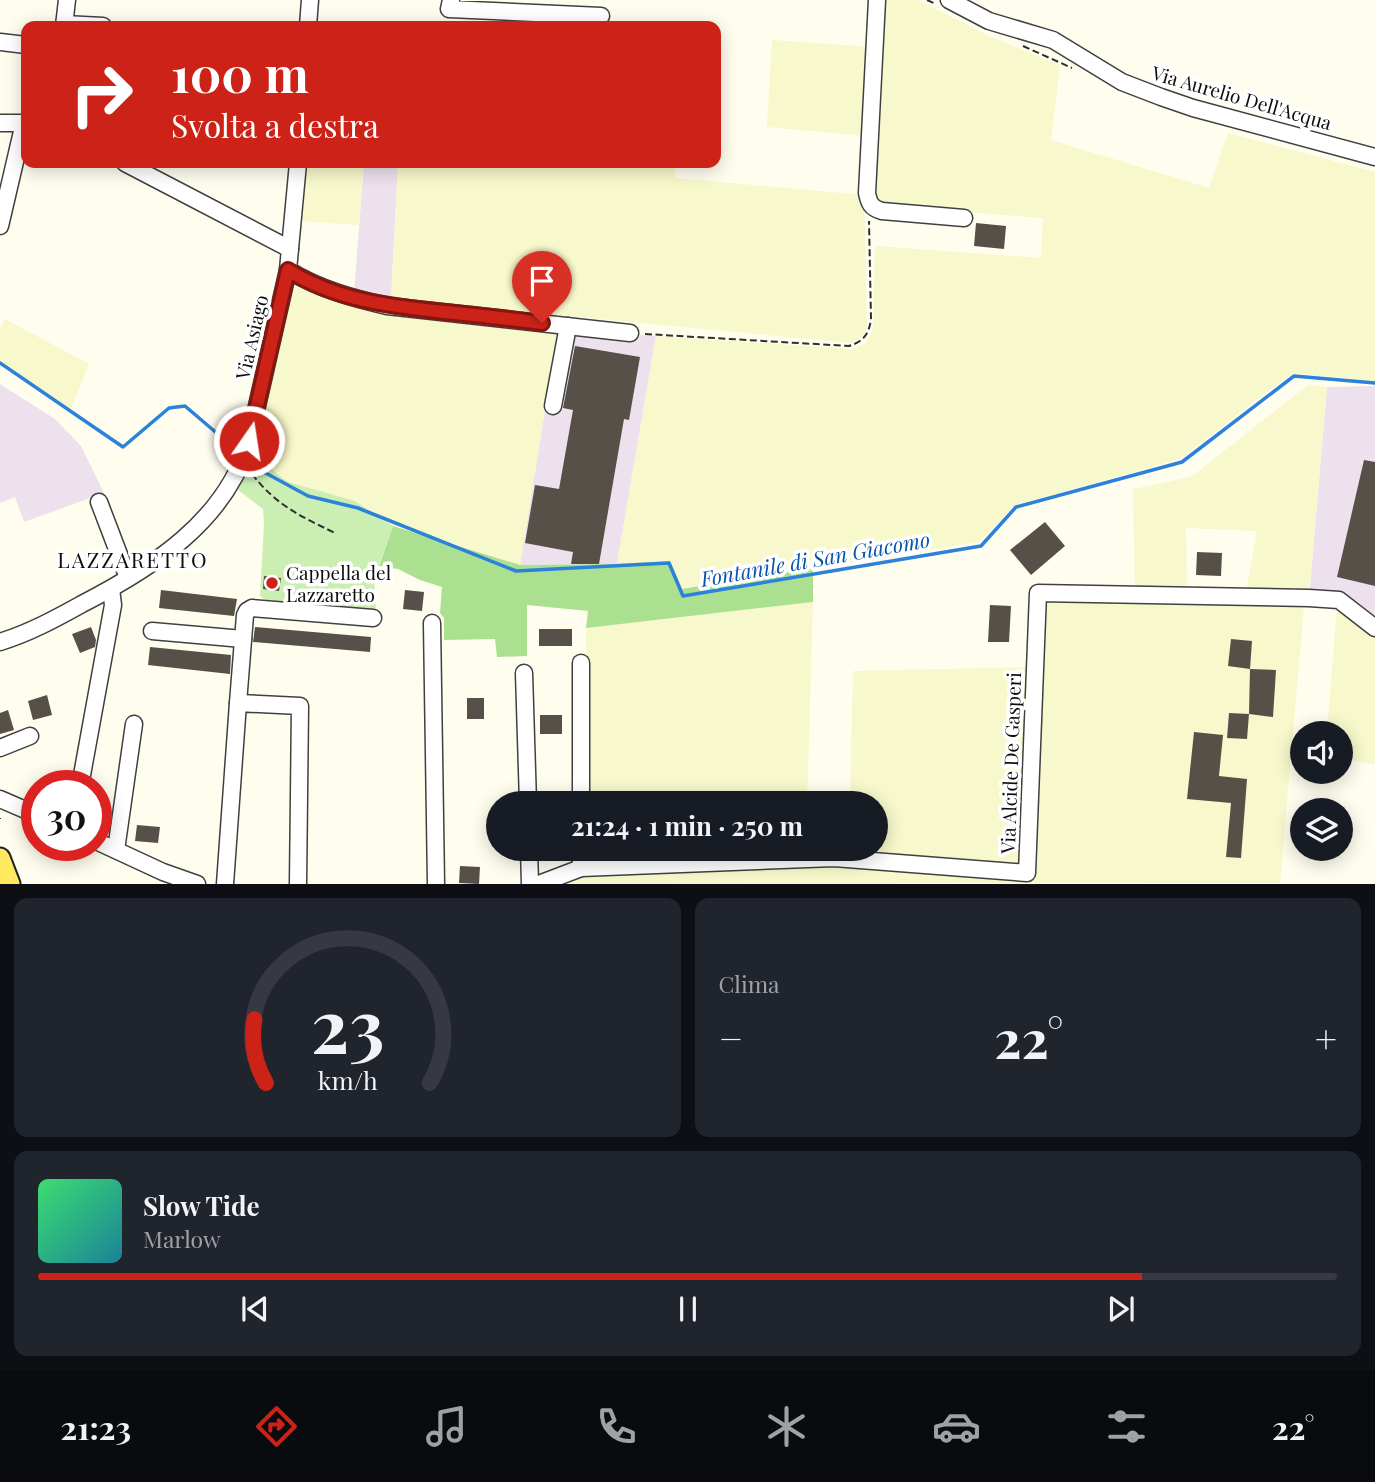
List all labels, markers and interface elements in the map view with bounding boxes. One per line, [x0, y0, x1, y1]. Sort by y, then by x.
text: 100 m [171, 40, 309, 105]
icon: right [56, 49, 147, 140]
street label: Via Aurelio Dell'Acqua [1148, 59, 1335, 135]
text: Svolta a destra [171, 103, 379, 146]
pin [512, 251, 572, 323]
icon: arrive [523, 262, 561, 300]
street label: Via Asiago [228, 292, 273, 383]
position arrow [212, 404, 286, 478]
water label: Fontanile di San Giacomo [697, 524, 932, 592]
district label: LAZZARETTO [57, 545, 209, 573]
place label: Cappella del Lazzaretto [286, 559, 392, 607]
marker: Cappella del Lazzaretto [264, 575, 280, 591]
street label: Via Alcide De Gasperi [994, 671, 1026, 855]
map controls [1290, 721, 1353, 861]
button: sound [1290, 721, 1353, 784]
speed limit sign: 30 [21, 770, 112, 861]
button: layers [1290, 798, 1353, 861]
text: 21:24 · 1 min · 250 m [571, 808, 803, 843]
text: Clima [719, 968, 780, 999]
text: 23 [310, 975, 384, 1072]
text: 22° [994, 1003, 1064, 1072]
text: − [719, 1012, 743, 1063]
text: + [1315, 1012, 1337, 1063]
text: km/h [317, 1063, 378, 1096]
text: Slow Tide [143, 1188, 260, 1223]
text: Marlow [143, 1223, 221, 1254]
icon: previous [236, 1290, 274, 1328]
icon: pause [669, 1290, 707, 1328]
icon: next [1102, 1290, 1140, 1328]
icon: directions [252, 1402, 301, 1451]
icon: music [422, 1402, 471, 1451]
icon: phone [592, 1402, 641, 1451]
icon: climate [762, 1402, 811, 1451]
icon: car [932, 1402, 981, 1451]
icon: filters [1102, 1402, 1151, 1451]
text: 21:23 [60, 1405, 131, 1448]
text: 22° [1272, 1405, 1315, 1448]

